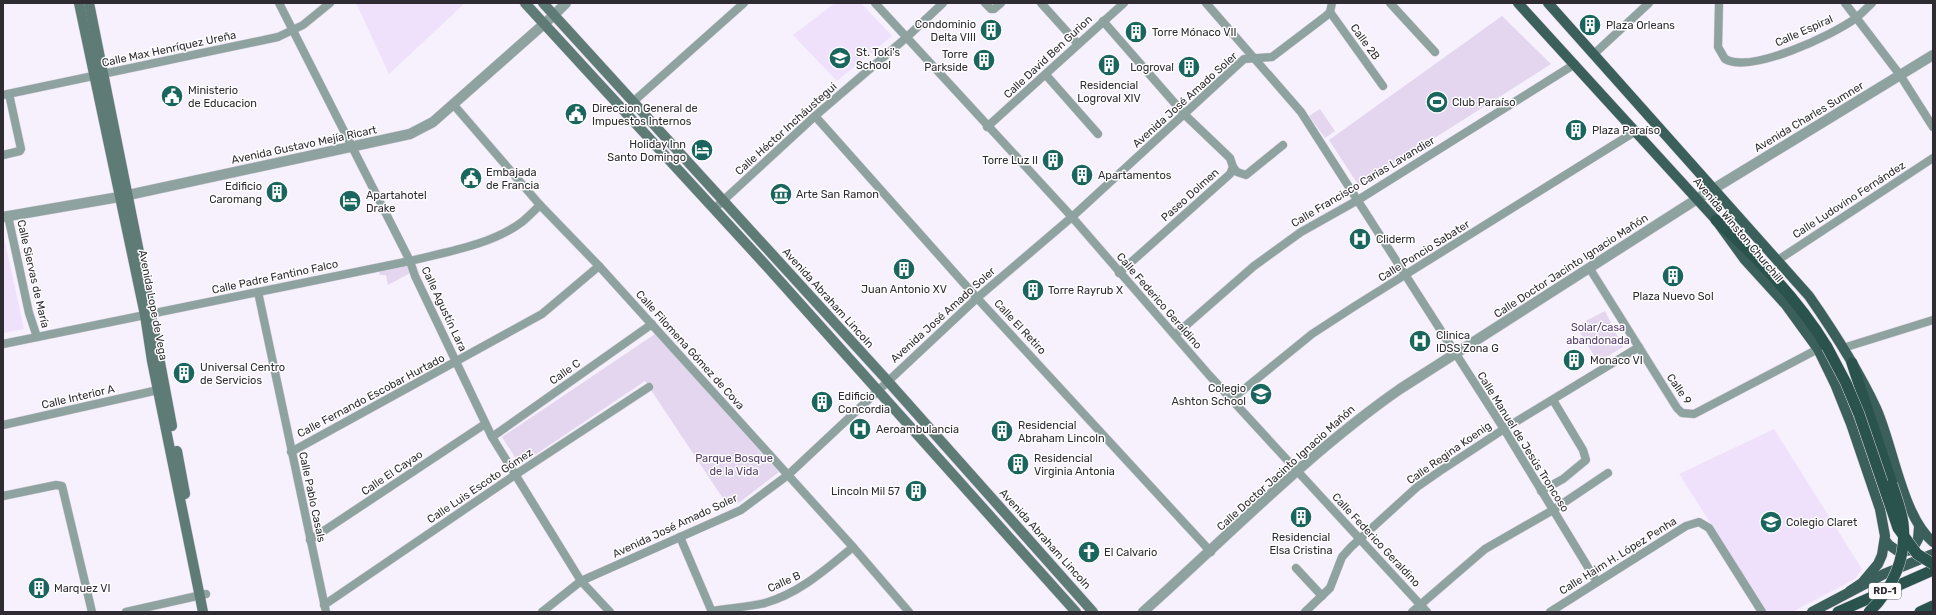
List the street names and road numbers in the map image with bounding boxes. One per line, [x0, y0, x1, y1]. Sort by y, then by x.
street label: Calle Espiral [1773, 12, 1835, 50]
street label: Calle David Ben Gurion [1001, 13, 1095, 101]
street label: Calle 2B [1348, 21, 1382, 63]
street label: Calle Max Henríquez Ureña [101, 28, 237, 70]
street label: Avenida José Amado Soler [1130, 49, 1241, 150]
street label: Avenida Charles Sumner [1752, 79, 1867, 155]
street label: Calle Héctor Incháustegui [733, 80, 839, 178]
street label: Avenida Gustavo Mejía Ricart [230, 123, 379, 167]
street label: Calle Francisco Carias Lavandier [1289, 134, 1438, 230]
street label: Calle Ludovino Fernández [1790, 158, 1908, 241]
street label: Paseo Dolmen [1159, 166, 1221, 224]
street label: Avenida Winston Churchill [1690, 175, 1786, 285]
street label: Calle Doctor Jacinto Ignacio Mañón [1492, 211, 1650, 321]
street label: Calle Poncio Sabater [1376, 217, 1473, 284]
street label: Calle Siervas de María [14, 219, 52, 329]
street label: Avenida Abraham Lincoln [780, 245, 876, 351]
street label: Avenida Lope de Vega [136, 249, 170, 361]
street label: Calle Federico Geraldino [1114, 250, 1204, 352]
street label: Calle Padre Fantino Falco [211, 257, 339, 297]
street label: Calle Agustín Lara [419, 264, 469, 354]
street label: Avenida José Amado Soler [888, 264, 999, 365]
street label: Calle Filomena Gómez de Cova [633, 288, 747, 412]
street label: Calle El Retiro [991, 297, 1049, 357]
street label: Calle Fernando Escobar Hurtado [295, 352, 447, 440]
street label: Calle C [547, 357, 583, 387]
street label: Calle Manuel de Jesús Troncoso [1474, 369, 1572, 515]
street label: Calle 9 [1664, 371, 1694, 407]
street label: Calle Interior A [40, 382, 116, 412]
street label: Calle Doctor Jacinto Ignacio Mañón [1214, 403, 1358, 533]
street label: Calle Regina Koenig [1404, 419, 1494, 487]
street label: Calle Luis Escoto Gómez [425, 446, 536, 526]
street label: Calle El Cayao [359, 448, 425, 498]
street label: Calle Pablo Casals [296, 451, 328, 544]
street label: Avenida Abraham Lincoln [997, 486, 1093, 592]
street label: Calle Federico Geraldino [1329, 490, 1423, 590]
street label: Avenida José Amado Soler [611, 491, 740, 561]
street label: Calle Haim H. López Penha [1557, 514, 1679, 598]
street label: Calle B [765, 569, 803, 595]
road number: RD-1 [1869, 583, 1901, 599]

